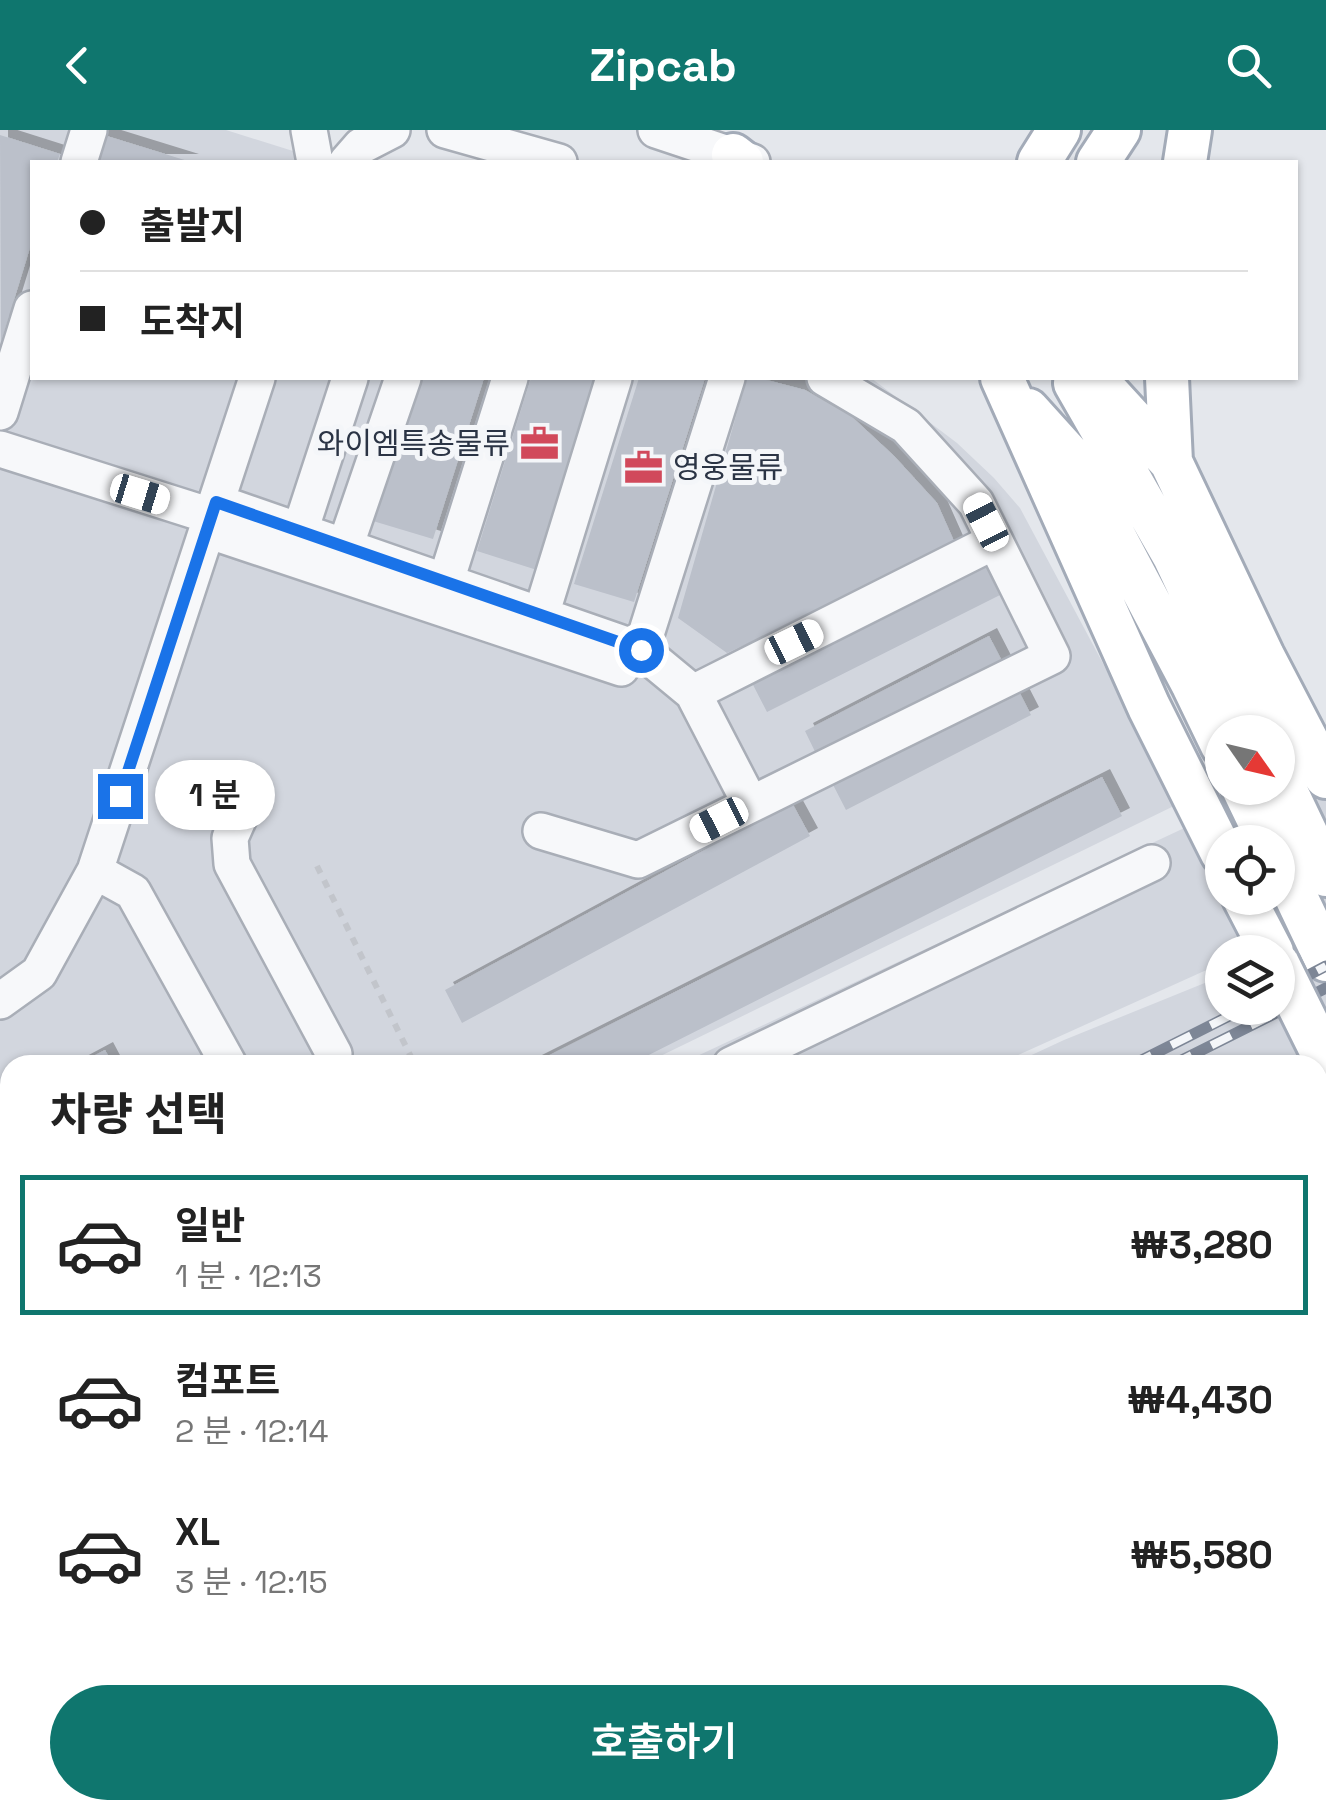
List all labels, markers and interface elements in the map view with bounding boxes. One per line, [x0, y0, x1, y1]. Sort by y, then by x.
text: Zipcab [589, 37, 737, 94]
icon: back [50, 38, 105, 93]
icon: search [1221, 38, 1276, 93]
text: 출발지 [140, 202, 245, 250]
text: 도착지 [140, 298, 245, 346]
office icon: 와이엠특송물류 [519, 422, 561, 464]
place label: 와이엠특송물류 [317, 424, 510, 463]
office icon: 영웅물류 [622, 446, 664, 488]
place label: 영웅물류 [673, 448, 783, 487]
car [107, 471, 173, 517]
car [959, 488, 1013, 556]
car [760, 615, 828, 669]
route start [619, 628, 664, 673]
north arrow [1205, 715, 1295, 805]
map controls [1205, 715, 1295, 1025]
callout: 1 분 [155, 761, 275, 831]
route end [98, 774, 143, 819]
text: 1 분 [189, 775, 241, 815]
car [685, 793, 753, 847]
button: locate [1205, 825, 1295, 915]
button: layers [1205, 935, 1295, 1025]
text: 차량 선택 [50, 1086, 227, 1143]
icon: car [55, 1200, 145, 1290]
text: 일반 [175, 1202, 245, 1250]
text: ₩3,280 [1130, 1221, 1273, 1269]
text: 1 분 · 12:13 [175, 1256, 322, 1296]
icon: car [55, 1355, 145, 1445]
text: 컴포트 [175, 1357, 280, 1405]
text: ₩4,430 [1127, 1376, 1273, 1424]
text: 2 분 · 12:14 [175, 1411, 329, 1451]
text: XL [175, 1508, 220, 1556]
icon: car [55, 1510, 145, 1600]
text: ₩5,580 [1130, 1531, 1273, 1579]
text: 3 분 · 12:15 [175, 1562, 328, 1602]
button: 호출하기 [50, 1685, 1278, 1800]

